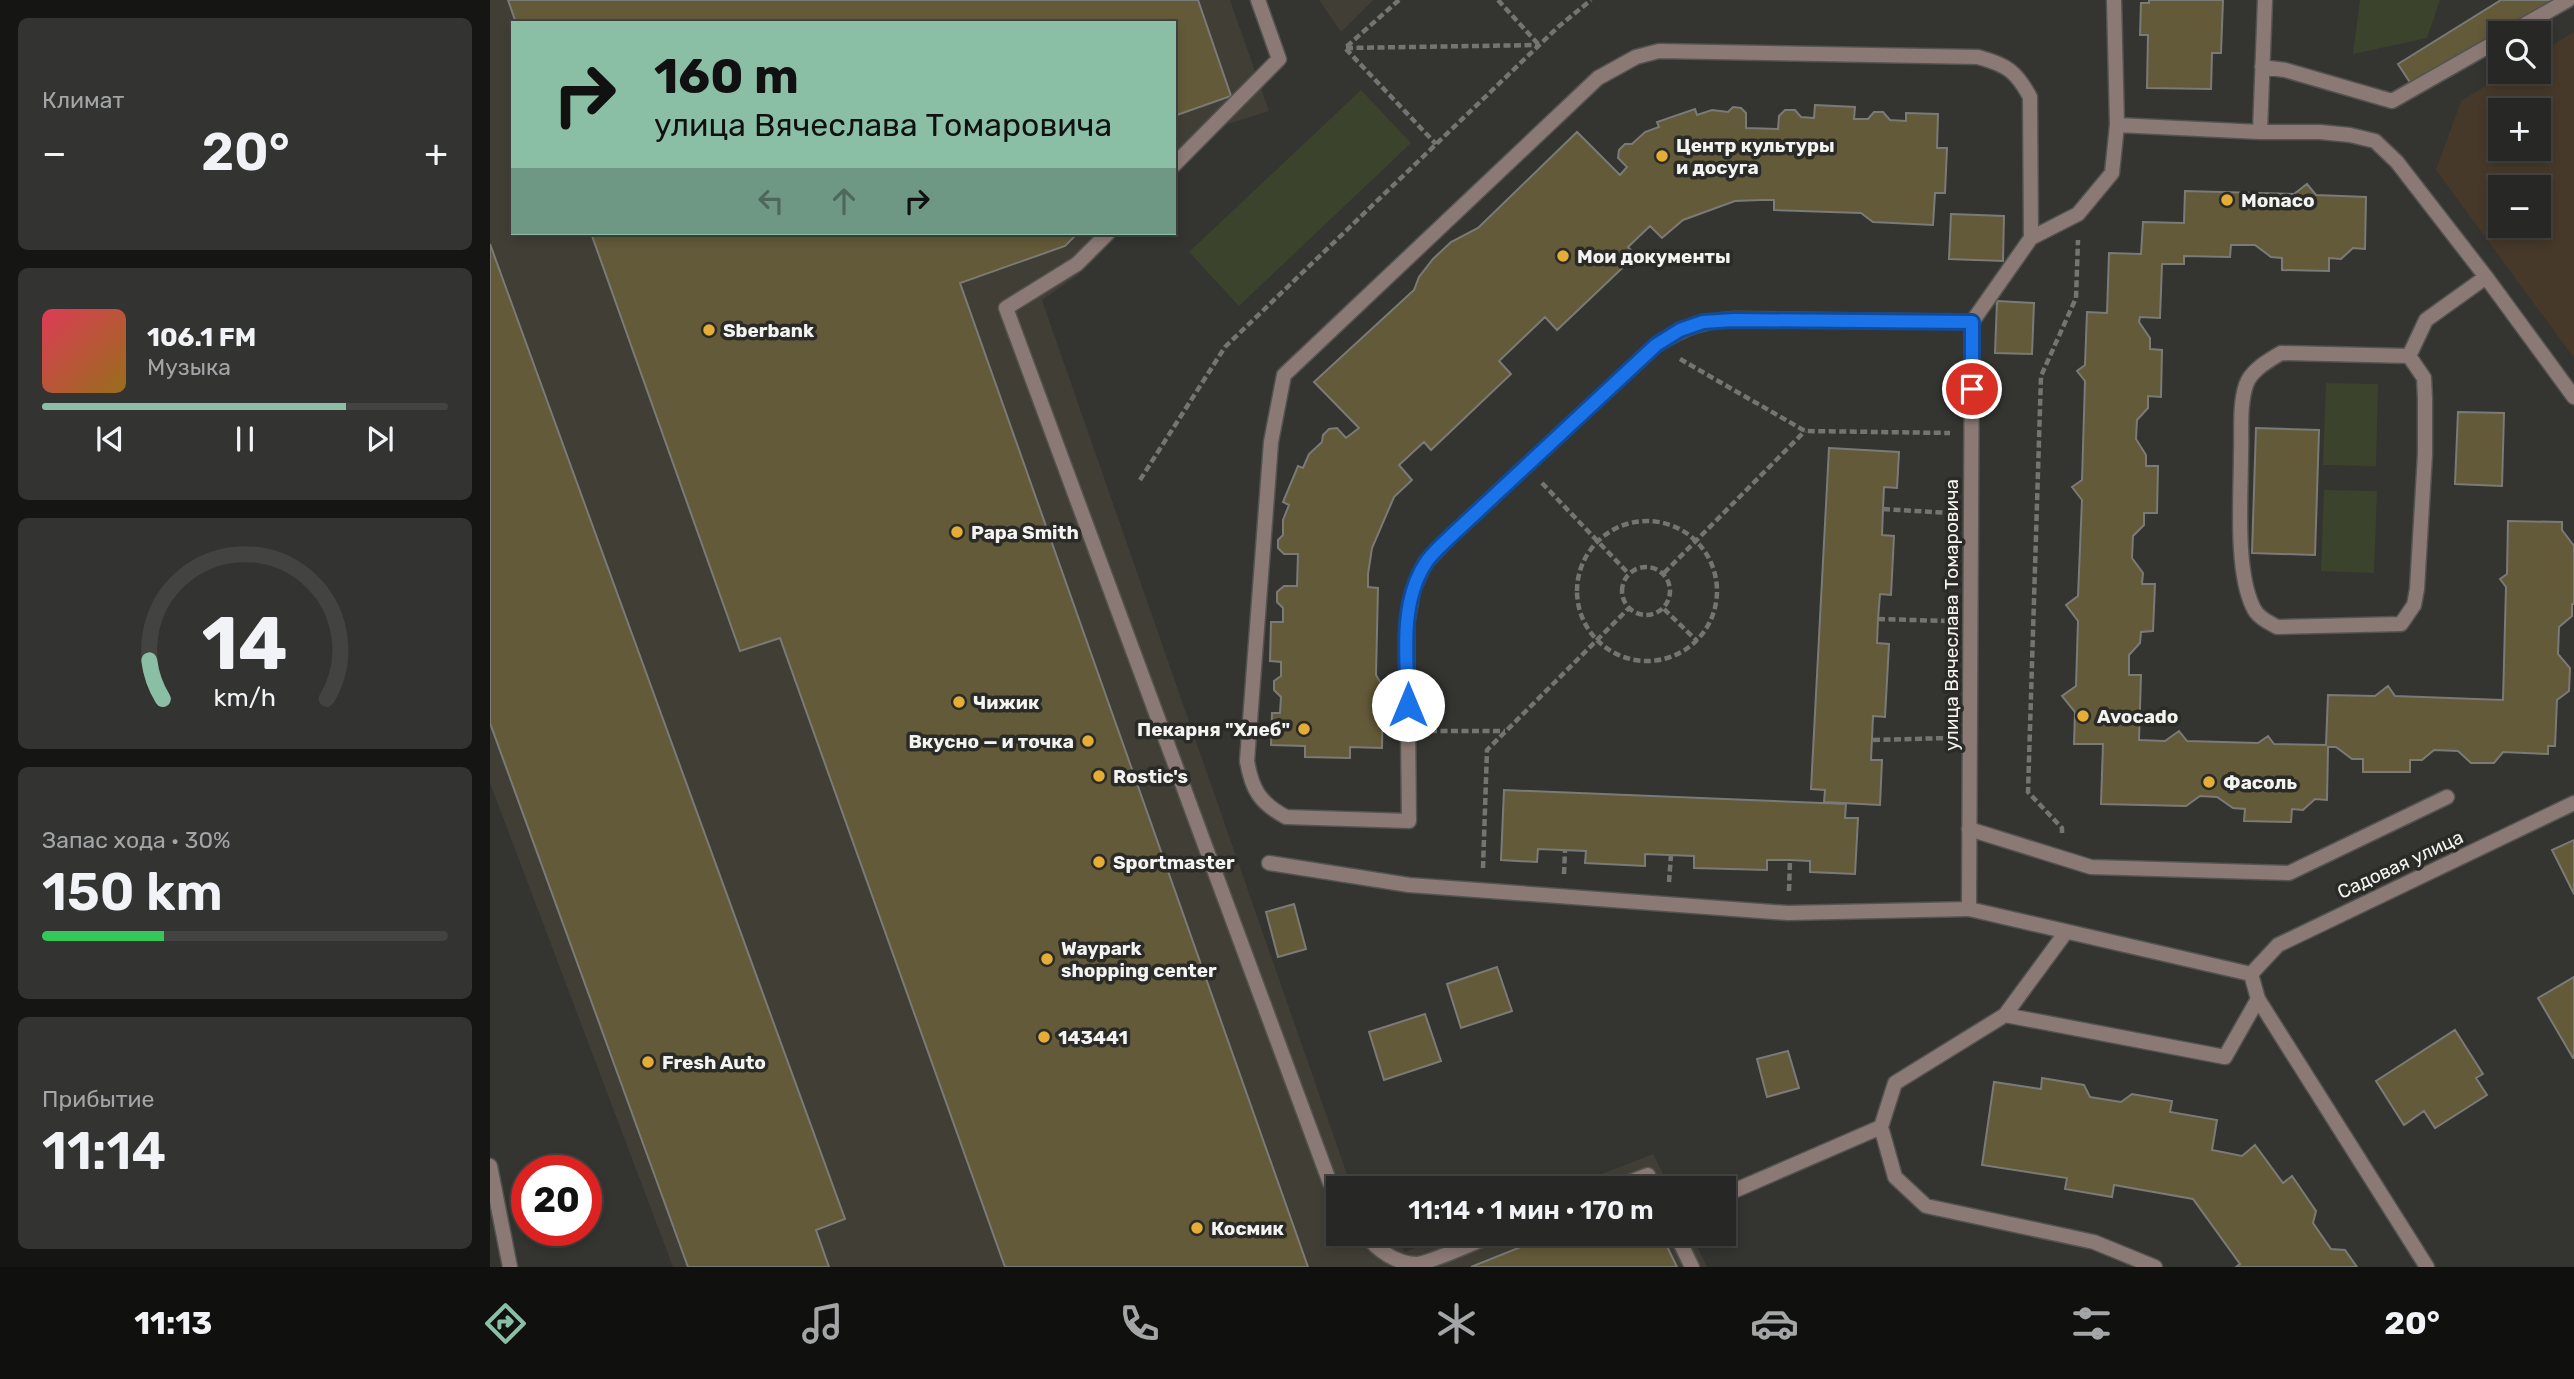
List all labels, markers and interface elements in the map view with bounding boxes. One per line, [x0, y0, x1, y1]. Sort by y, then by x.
map controls [2488, 21, 2551, 238]
button: search [2488, 21, 2551, 84]
text: 160 m [654, 47, 799, 105]
icon: right [539, 49, 630, 140]
text: Климат [42, 86, 124, 114]
button: + [2488, 98, 2551, 161]
text: улица Вячеслава Томаровича [654, 106, 1112, 144]
text: 20° [201, 121, 290, 183]
text: − [42, 130, 67, 176]
text: + [424, 130, 448, 176]
place label: Центр культуры и досуга [1676, 134, 1835, 179]
marker: Центр культуры и досуга [1654, 148, 1670, 164]
button: − [2488, 175, 2551, 238]
icon: left [752, 182, 790, 220]
icon: ahead [825, 182, 863, 220]
icon: right [898, 182, 936, 220]
place label: Monaco [2241, 189, 2315, 212]
marker: Monaco [2219, 192, 2235, 208]
place label: Мои документы [1577, 245, 1731, 268]
marker: Мои документы [1555, 248, 1571, 264]
place label: Sberbank [723, 319, 814, 342]
text: 106.1 FM [147, 322, 256, 353]
marker: Sberbank [701, 322, 717, 338]
text: Музыка [147, 353, 231, 381]
pin [1942, 359, 2002, 419]
icon: arrive [1953, 370, 1991, 408]
icon: previous [91, 420, 129, 458]
icon: pause [226, 420, 264, 458]
icon: next [361, 420, 399, 458]
street label: улица Вячеслава Томаровича [1940, 479, 1963, 751]
place label: Papa Smith [971, 521, 1079, 544]
marker: Papa Smith [949, 524, 965, 540]
text: 14 [202, 602, 288, 688]
position arrow [1371, 668, 1445, 742]
text: km/h [214, 683, 276, 712]
place label: Чижик [973, 691, 1040, 714]
marker: Чижик [951, 694, 967, 710]
place label: Avocado [2097, 705, 2178, 728]
marker: Avocado [2075, 708, 2091, 724]
place label: Пекарня "Хлеб" [1137, 718, 1290, 741]
marker: Пекарня "Хлеб" [1296, 721, 1312, 737]
place label: Вкусно — и точка [908, 730, 1074, 753]
marker: Вкусно — и точка [1080, 733, 1096, 749]
place label: Rostic's [1113, 765, 1188, 788]
marker: Rostic's [1091, 768, 1107, 784]
place label: Фасоль [2223, 771, 2297, 794]
marker: Фасоль [2201, 774, 2217, 790]
street label: Садовая улица [2334, 825, 2467, 904]
text: Запас хода · 30% [42, 826, 231, 854]
place label: Sportmaster [1113, 851, 1235, 874]
marker: Sportmaster [1091, 854, 1107, 870]
text: 150 km [42, 861, 223, 923]
place label: Waypark shopping center [1061, 937, 1217, 982]
marker: Waypark shopping center [1039, 951, 1055, 967]
place label: 143441 [1058, 1026, 1128, 1049]
marker: 143441 [1036, 1029, 1052, 1045]
place label: Fresh Auto [662, 1051, 766, 1074]
marker: Fresh Auto [640, 1054, 656, 1070]
text: Прибытие [42, 1085, 154, 1113]
text: 11:14 [42, 1120, 166, 1182]
speed limit sign: 20 [511, 1155, 602, 1246]
text: 11:14 · 1 мин · 170 m [1408, 1195, 1654, 1226]
place label: Космик [1211, 1217, 1284, 1240]
marker: Космик [1189, 1220, 1205, 1236]
icon: directions [481, 1299, 530, 1348]
icon: music [798, 1299, 847, 1348]
icon: phone [1115, 1299, 1164, 1348]
icon: climate [1432, 1299, 1481, 1348]
icon: car [1750, 1299, 1799, 1348]
icon: filters [2067, 1299, 2116, 1348]
text: 11:13 [134, 1304, 212, 1342]
text: 20° [2384, 1304, 2440, 1342]

